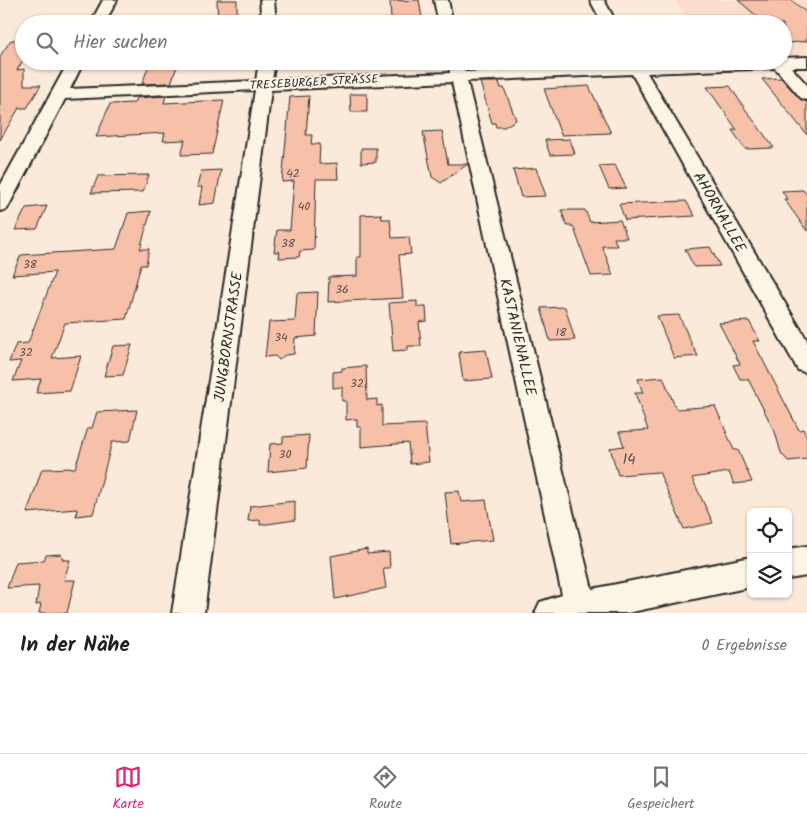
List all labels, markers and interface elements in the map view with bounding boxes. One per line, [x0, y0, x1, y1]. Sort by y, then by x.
search box [15, 15, 792, 70]
text: Hier suchen [73, 28, 167, 58]
icon: search [33, 29, 61, 57]
street label: TRESEBURGER STRASSE [249, 70, 380, 95]
house number: 42 [286, 164, 300, 183]
street label: AHORNALLEE [686, 167, 753, 259]
house number: 40 [298, 197, 310, 216]
house number: 38 [281, 234, 296, 253]
house number: 38 [23, 255, 38, 274]
street label: JUNGBORNSTRASSE [208, 269, 250, 404]
street label: KASTANIENALLEE [492, 276, 542, 400]
house number: 36 [335, 280, 349, 299]
house number: 18 [556, 323, 567, 342]
house number: 34 [274, 328, 288, 347]
house number: 32 [19, 343, 33, 362]
house number: 32 [350, 374, 364, 393]
house number: 30 [279, 445, 291, 464]
house number: 14 [623, 448, 635, 472]
map controls [747, 508, 792, 598]
button: locate [747, 508, 792, 553]
button: layers [747, 553, 792, 598]
text: In der Nähe [20, 629, 130, 662]
text: 0 Ergebnisse [702, 633, 787, 658]
tab: Karte [113, 763, 144, 815]
tab: Route [369, 763, 402, 815]
tab: Gespeichert [627, 763, 694, 815]

